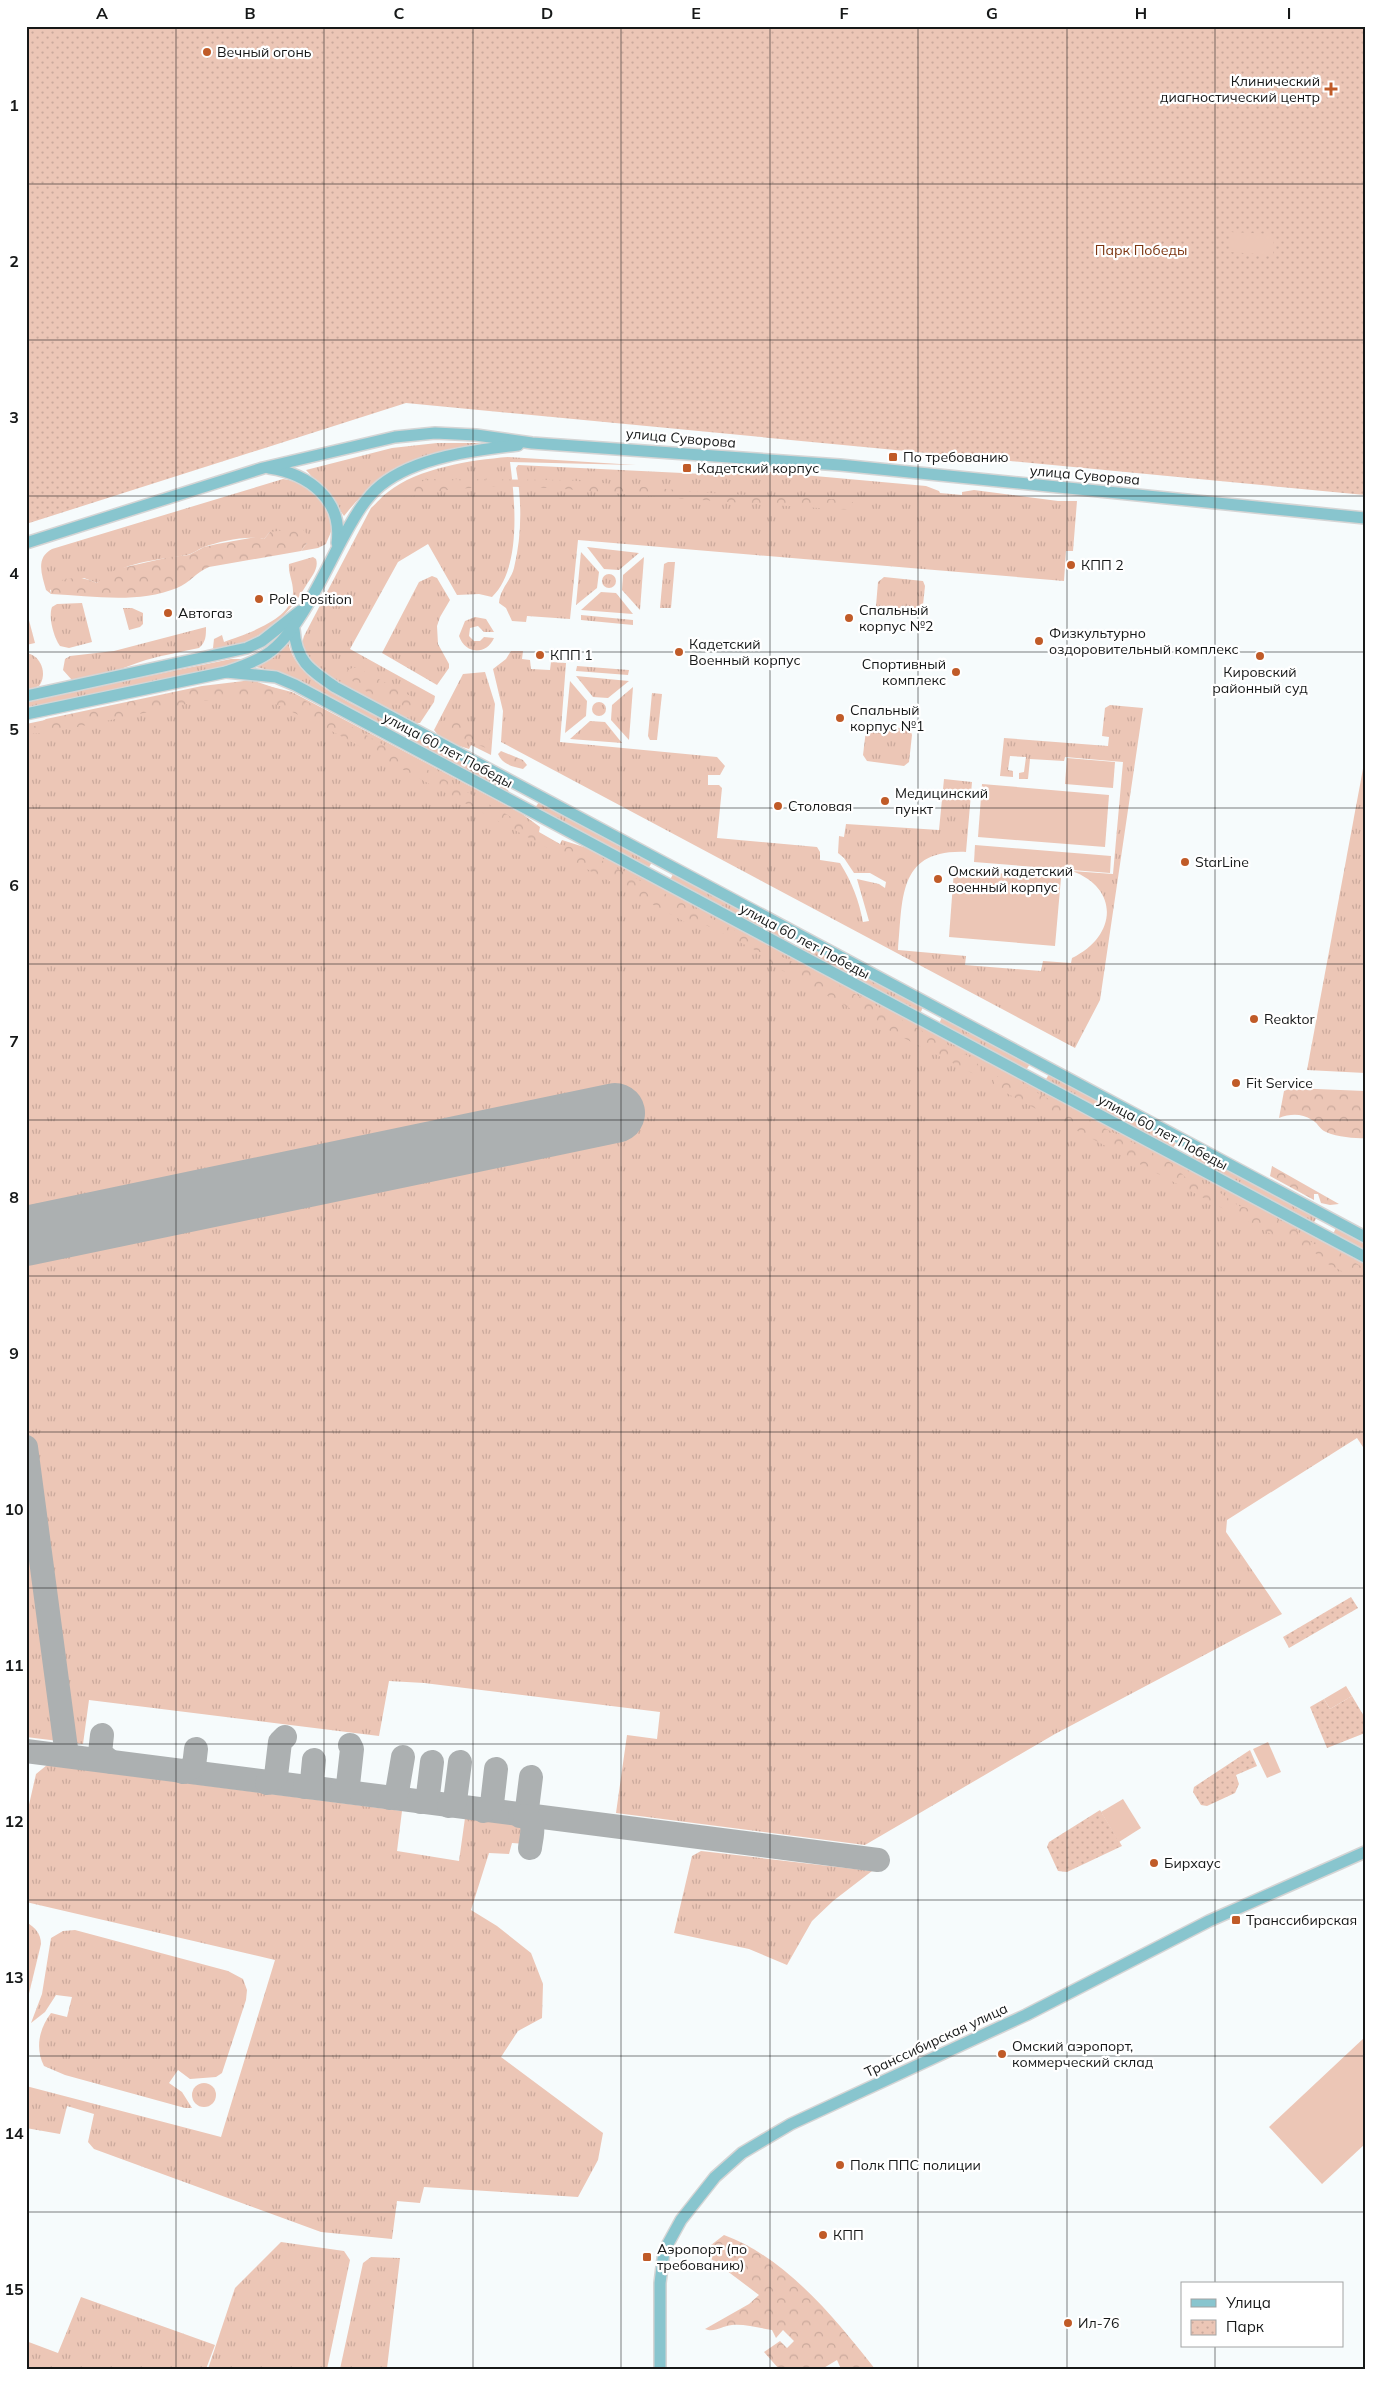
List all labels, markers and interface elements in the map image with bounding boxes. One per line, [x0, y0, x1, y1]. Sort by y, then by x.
text: A [96, 3, 108, 23]
text: B [244, 3, 256, 23]
text: C [394, 3, 405, 23]
text: D [541, 3, 553, 23]
text: E [691, 3, 701, 23]
text: F [839, 3, 849, 23]
text: G [986, 3, 998, 23]
text: H [1135, 3, 1147, 23]
text: I [1287, 3, 1291, 23]
place label: Вечный огонь [217, 43, 312, 61]
marker: Вечный огонь [201, 46, 213, 58]
place label: Клинический диагностический центр [1160, 72, 1320, 106]
marker: Клинический диагностический центр [1324, 82, 1338, 96]
text: 1 [9, 95, 19, 115]
park label: Парк Победы [1095, 241, 1187, 259]
text: 2 [9, 251, 19, 271]
text: 3 [9, 407, 19, 427]
street label: улица Суворова [625, 424, 737, 452]
place label: По требованию [903, 448, 1009, 466]
marker: По требованию [887, 451, 899, 463]
place label: Кадетский корпус [697, 459, 819, 477]
street label: улица Суворова [1029, 461, 1141, 489]
marker: Кадетский корпус [681, 462, 693, 474]
place label: КПП 2 [1081, 556, 1124, 574]
marker: КПП 2 [1065, 559, 1077, 571]
text: 4 [9, 563, 19, 583]
place label: Pole Position [269, 590, 352, 608]
marker: Pole Position [253, 593, 265, 605]
place label: Спальный корпус №2 [859, 601, 933, 635]
place label: Автогаз [178, 604, 233, 622]
marker: Автогаз [162, 607, 174, 619]
marker: Спальный корпус №2 [843, 612, 855, 624]
place label: Физкультурно оздоровительный комплекс [1049, 624, 1239, 658]
place label: Кадетский Военный корпус [689, 635, 801, 669]
marker: Физкультурно оздоровительный комплекс [1033, 635, 1045, 647]
place label: КПП 1 [550, 646, 593, 664]
marker: Кадетский Военный корпус [673, 646, 685, 658]
marker: КПП 1 [534, 649, 546, 661]
marker: Кировский районный суд [1254, 650, 1266, 662]
place label: Спортивный комплекс [862, 655, 946, 689]
place label: Кировский районный суд [1212, 663, 1308, 697]
marker: Спортивный комплекс [950, 666, 962, 678]
place label: Спальный корпус №1 [850, 701, 924, 735]
street label: улица 60 лет Победы [380, 708, 516, 792]
marker: Спальный корпус №1 [834, 712, 846, 724]
text: 5 [9, 719, 19, 739]
place label: Медицинский пункт [895, 784, 988, 818]
marker: Медицинский пункт [879, 795, 891, 807]
place label: Столовая [788, 797, 852, 815]
marker: Столовая [772, 800, 784, 812]
place label: StarLine [1195, 853, 1249, 871]
marker: StarLine [1179, 856, 1191, 868]
place label: Омский кадетский военный корпус [948, 862, 1073, 896]
marker: Омский кадетский военный корпус [932, 873, 944, 885]
text: 6 [9, 875, 19, 895]
street label: улица 60 лет Победы [737, 899, 873, 983]
place label: Reaktor [1264, 1010, 1315, 1028]
marker: Reaktor [1248, 1013, 1260, 1025]
text: 7 [9, 1031, 19, 1051]
place label: Fit Service [1246, 1074, 1313, 1092]
marker: Fit Service [1230, 1077, 1242, 1089]
street label: улица 60 лет Победы [1095, 1090, 1231, 1174]
text: 8 [9, 1187, 19, 1207]
text: 9 [9, 1343, 19, 1363]
text: 10 [4, 1499, 24, 1519]
text: 11 [4, 1655, 24, 1675]
text: 12 [4, 1811, 24, 1831]
place label: Бирхаус [1164, 1854, 1221, 1872]
marker: Бирхаус [1148, 1857, 1160, 1869]
place label: Транссибирская [1246, 1911, 1357, 1929]
marker: Транссибирская [1230, 1914, 1242, 1926]
text: 13 [4, 1967, 24, 1987]
street label: Транссибирская улица [862, 1999, 1010, 2081]
place label: Омский аэропорт, коммерческий склад [1012, 2037, 1154, 2071]
marker: Омский аэропорт, коммерческий склад [996, 2048, 1008, 2060]
text: 14 [4, 2123, 24, 2143]
place label: Полк ППС полиции [850, 2156, 981, 2174]
marker: Полк ППС полиции [834, 2159, 846, 2171]
place label: КПП [833, 2226, 864, 2244]
marker: КПП [817, 2229, 829, 2241]
place label: Аэропорт (по требованию) [657, 2240, 747, 2274]
marker: Аэропорт (по требованию) [641, 2251, 653, 2263]
text: 15 [4, 2279, 24, 2299]
legend [1181, 2282, 1344, 2348]
text: Улица [1225, 2293, 1271, 2312]
place label: Ил-76 [1078, 2314, 1119, 2332]
marker: Ил-76 [1062, 2317, 1074, 2329]
text: Парк [1226, 2317, 1265, 2336]

